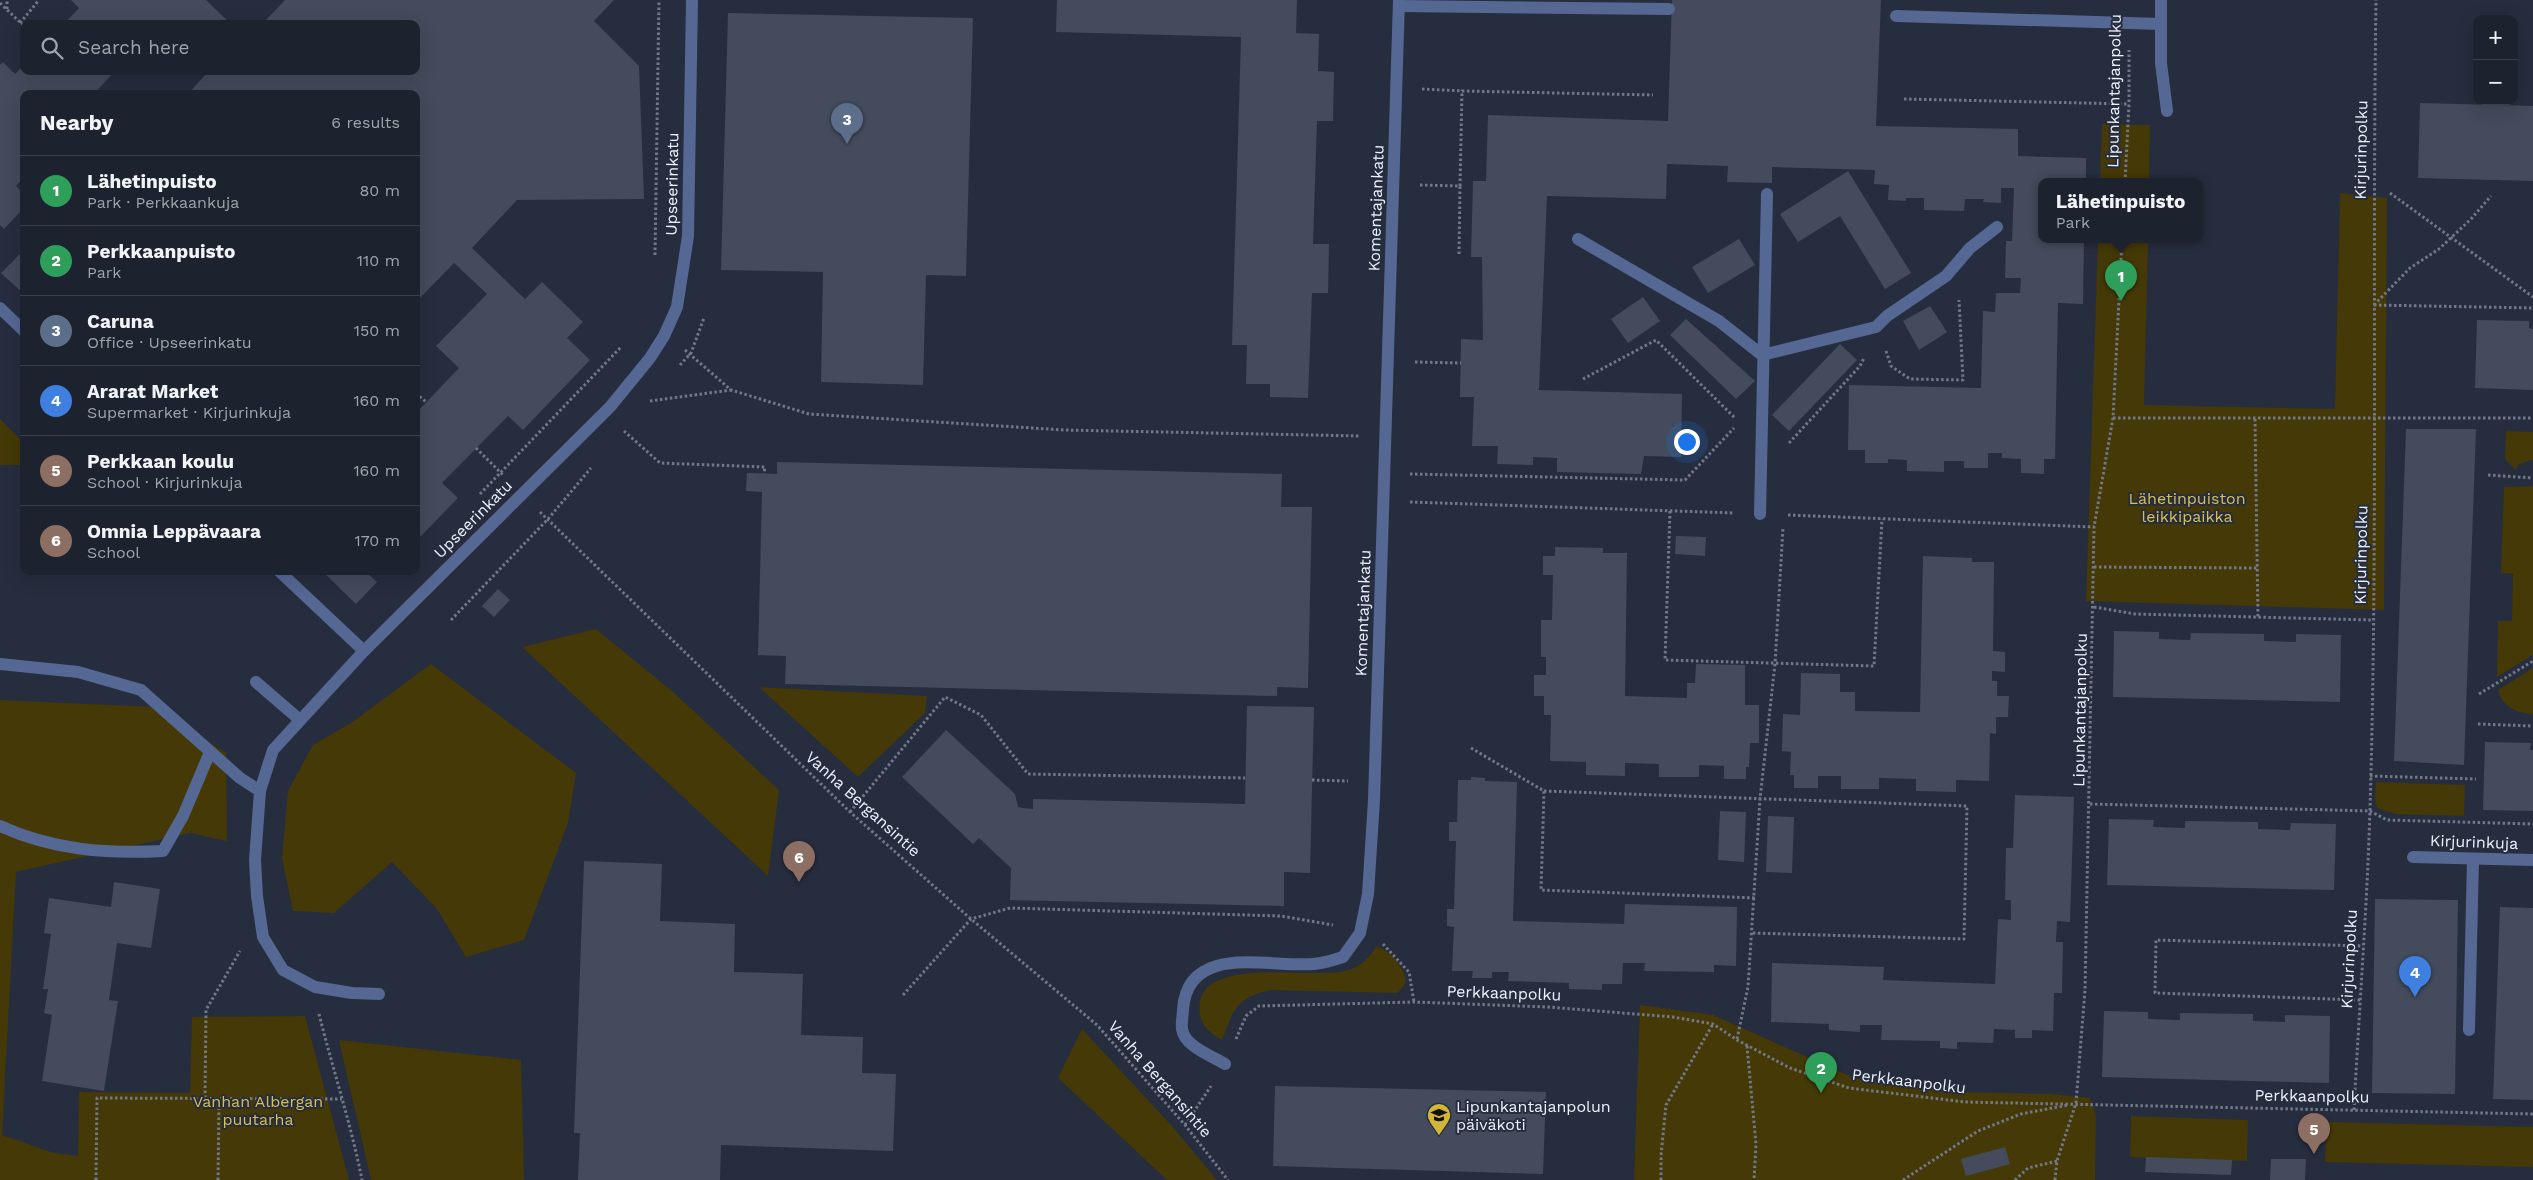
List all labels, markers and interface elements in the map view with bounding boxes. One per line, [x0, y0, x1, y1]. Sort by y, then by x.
street label: Lipunkantajanpolku [2103, 14, 2125, 168]
map controls [2473, 15, 2518, 105]
button: + [2473, 15, 2518, 60]
search box [20, 20, 420, 75]
icon: search [38, 34, 66, 62]
text: Search here [78, 36, 189, 59]
button: − [2473, 60, 2518, 105]
street label: Kirjurinpolku [2351, 100, 2371, 200]
pin: 3 [831, 103, 863, 144]
text: Nearby [40, 110, 113, 135]
text: 6 results [331, 113, 400, 132]
street label: Upseerinkatu [662, 132, 682, 236]
street label: Komentajankatu [1364, 144, 1388, 272]
text: Lähetinpuisto [87, 170, 217, 193]
popup [2038, 178, 2203, 243]
text: 1 [53, 181, 59, 200]
text: 80 m [359, 181, 400, 200]
text: Lähetinpuisto [2056, 190, 2185, 213]
text: Park · Perkkaankuja [87, 193, 239, 212]
text: Park [2056, 213, 2090, 232]
text: Perkkaanpuisto [87, 240, 235, 263]
text: 2 [51, 251, 61, 270]
text: 110 m [357, 251, 400, 270]
pin: 1 [2105, 260, 2137, 301]
text: Park [87, 263, 121, 282]
text: Caruna [87, 310, 154, 333]
text: 3 [51, 321, 61, 340]
text: 150 m [354, 321, 400, 340]
text: Office · Upseerinkatu [87, 333, 252, 352]
text: Ararat Market [87, 380, 218, 403]
text: 4 [51, 391, 61, 410]
text: 160 m [353, 391, 400, 410]
text: Supermarket · Kirjurinkuja [87, 403, 291, 422]
your location [1674, 429, 1700, 455]
text: Perkkaan koulu [87, 450, 234, 473]
text: 5 [51, 461, 61, 480]
text: 160 m [353, 461, 400, 480]
text: School · Kirjurinkuja [87, 473, 243, 492]
street label: Upseerinkatu [430, 476, 516, 562]
park label: Lähetinpuiston leikkipaikka [2128, 489, 2246, 526]
street label: Kirjurinpolku [2351, 505, 2371, 605]
text: Omnia Leppävaara [87, 520, 261, 543]
text: 6 [51, 531, 61, 550]
text: 170 m [354, 531, 400, 550]
text: School [87, 543, 140, 562]
street label: Komentajankatu [1351, 549, 1375, 677]
street label: Lipunkantajanpolku [2069, 633, 2091, 787]
street label: Vanha Bergansintie [802, 747, 924, 861]
street label: Kirjurinkuja [2430, 831, 2518, 853]
pin: 6 [783, 841, 815, 882]
street label: Kirjurinpolku [2337, 909, 2361, 1009]
pin: 4 [2399, 956, 2431, 997]
street label: Perkkaanpolku [1446, 982, 1562, 1004]
street label: Vanha Bergansintie [1104, 1017, 1216, 1141]
pin: 2 [1805, 1052, 1837, 1093]
street label: Perkkaanpolku [1851, 1065, 1967, 1097]
street label: Perkkaanpolku [2254, 1085, 2370, 1107]
park label: Vanhan Albergan puutarha [193, 1092, 323, 1129]
place label: Lipunkantajanpolun päiväkoti [1456, 1097, 1611, 1134]
school or university icon: Lipunkantajanpolun päiväkoti [1426, 1102, 1452, 1136]
pin: 5 [2298, 1113, 2330, 1154]

